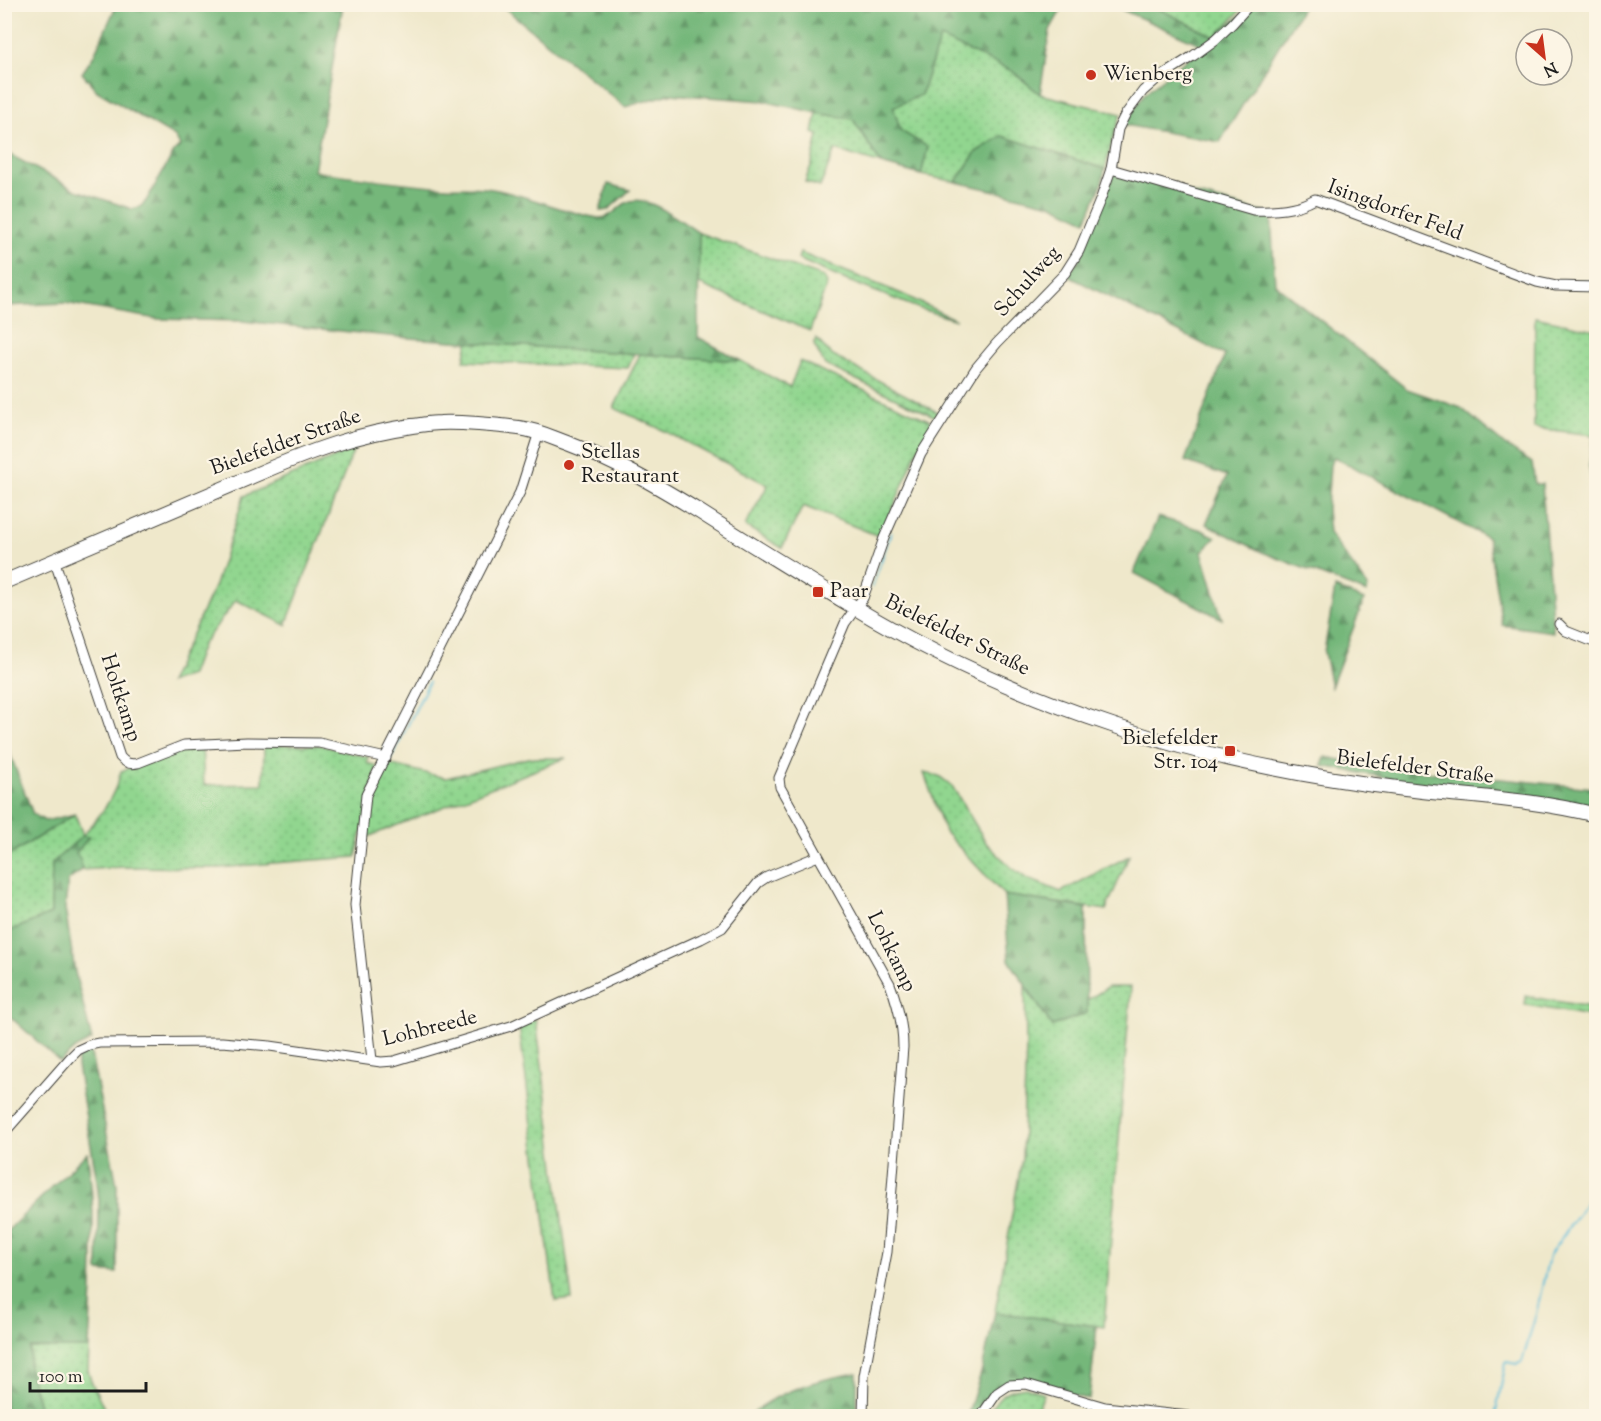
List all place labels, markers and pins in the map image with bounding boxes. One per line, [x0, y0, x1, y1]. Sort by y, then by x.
place label: Wienberg [1103, 60, 1192, 90]
marker: Wienberg [1084, 68, 1098, 82]
place label: Stellas Restaurant [581, 438, 679, 492]
marker: Stellas Restaurant [562, 458, 576, 472]
place label: Paar [830, 577, 869, 607]
marker: Paar [811, 585, 825, 599]
place label: Bielefelder Str. 104 [1122, 724, 1218, 778]
marker: Bielefelder Str. 104 [1223, 744, 1237, 758]

